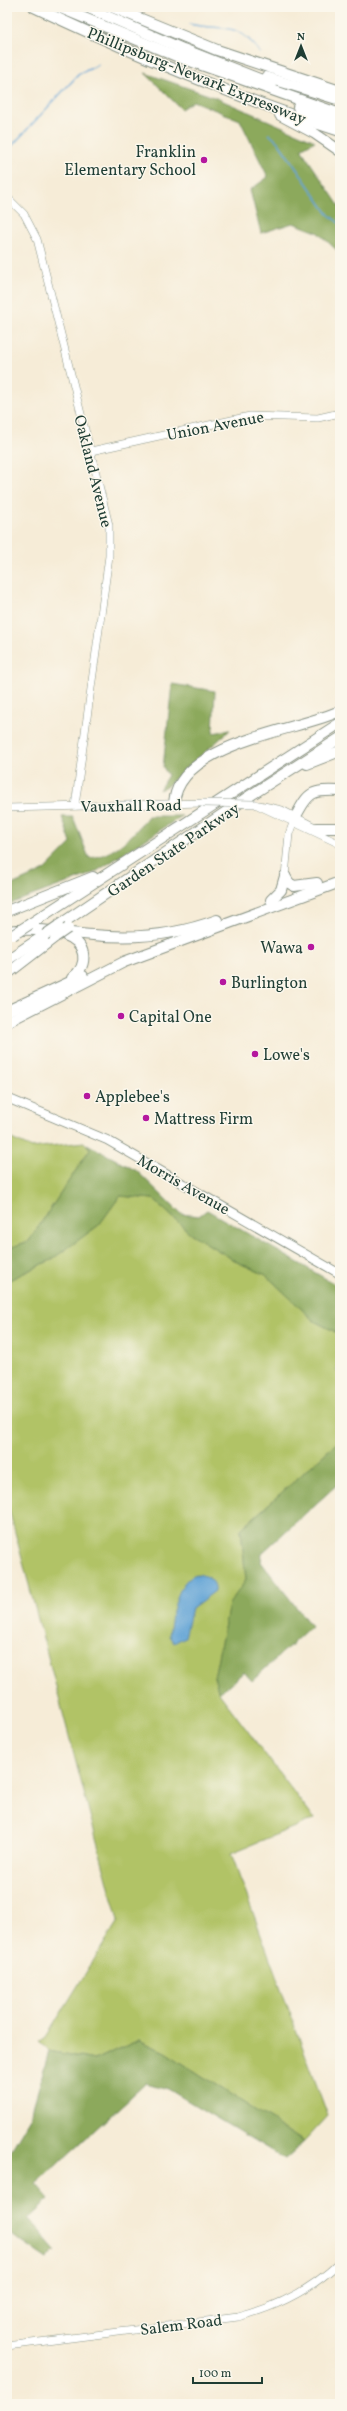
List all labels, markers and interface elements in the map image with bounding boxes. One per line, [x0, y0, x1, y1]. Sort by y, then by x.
street label: Phillipsburg-Newark Expressway [85, 22, 309, 128]
north arrow [281, 26, 321, 66]
place label: Franklin Elementary School [64, 142, 196, 182]
marker: Franklin Elementary School [199, 155, 209, 165]
street label: Union Avenue [165, 407, 266, 447]
street label: Oakland Avenue [67, 413, 117, 530]
street label: Vauxhall Road [80, 795, 182, 819]
street label: Garden State Parkway [104, 798, 245, 903]
place label: Wawa [260, 938, 303, 960]
marker: Wawa [306, 942, 316, 952]
place label: Burlington [231, 973, 308, 995]
marker: Burlington [218, 977, 228, 987]
place label: Capital One [129, 1007, 212, 1029]
marker: Capital One [116, 1011, 126, 1021]
place label: Lowe's [263, 1045, 310, 1067]
marker: Lowe's [250, 1049, 260, 1059]
place label: Applebee's [95, 1087, 170, 1109]
marker: Applebee's [82, 1091, 92, 1101]
place label: Mattress Firm [154, 1109, 253, 1131]
marker: Mattress Firm [141, 1113, 151, 1123]
street label: Morris Avenue [133, 1150, 233, 1221]
street label: Salem Road [139, 2310, 224, 2342]
scale bar [193, 2359, 262, 2385]
text: 100 m [199, 2366, 232, 2382]

